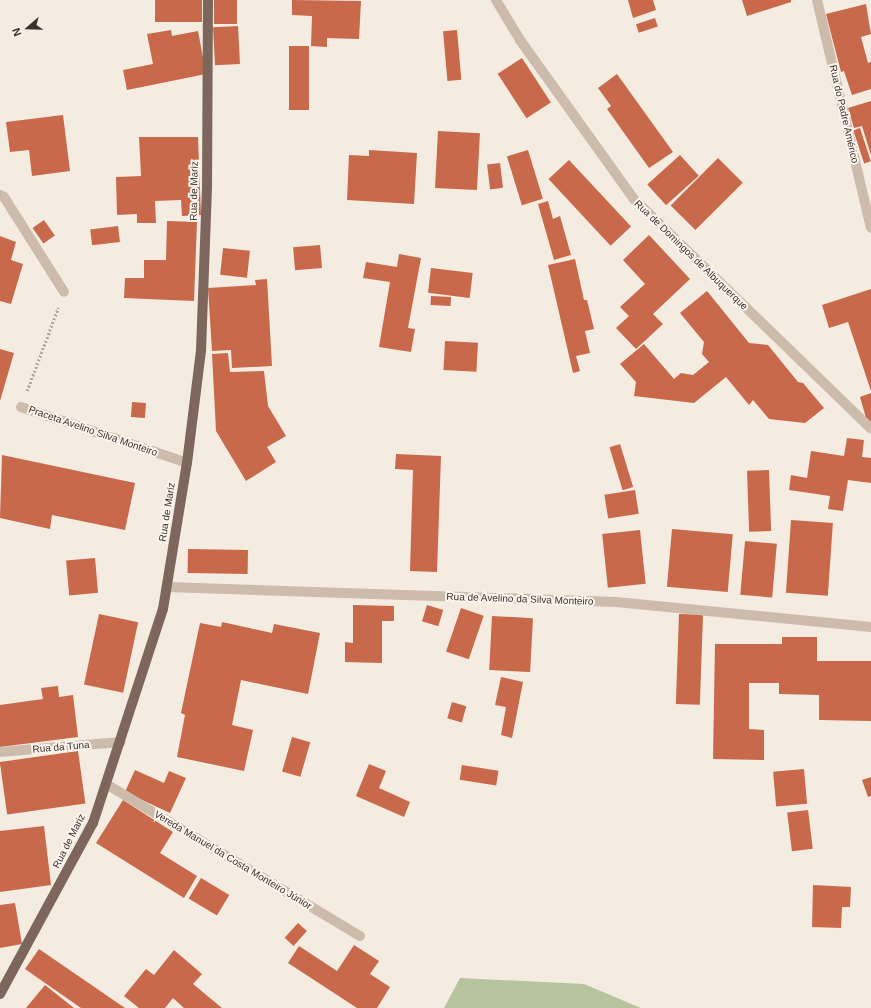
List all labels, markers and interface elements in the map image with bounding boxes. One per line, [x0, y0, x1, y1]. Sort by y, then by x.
north arrow [8, 8, 48, 48]
text: N [10, 26, 24, 38]
street label: Rua do Padre Américo [827, 63, 861, 165]
street label: Rua de Mariz [187, 161, 201, 221]
street label: Rua de Domingos de Albuquerque [632, 197, 750, 313]
street label: Praceta Avelino Silva Monteiro [27, 403, 159, 459]
street label: Rua de Mariz [156, 482, 178, 542]
street label: Rua de Avelino da Silva Monteiro [446, 590, 594, 608]
street label: Rua da Tuna [32, 739, 90, 755]
street label: Vereda Manuel da Costa Monteiro Júnior [152, 808, 314, 912]
street label: Rua de Mariz [50, 812, 88, 870]

